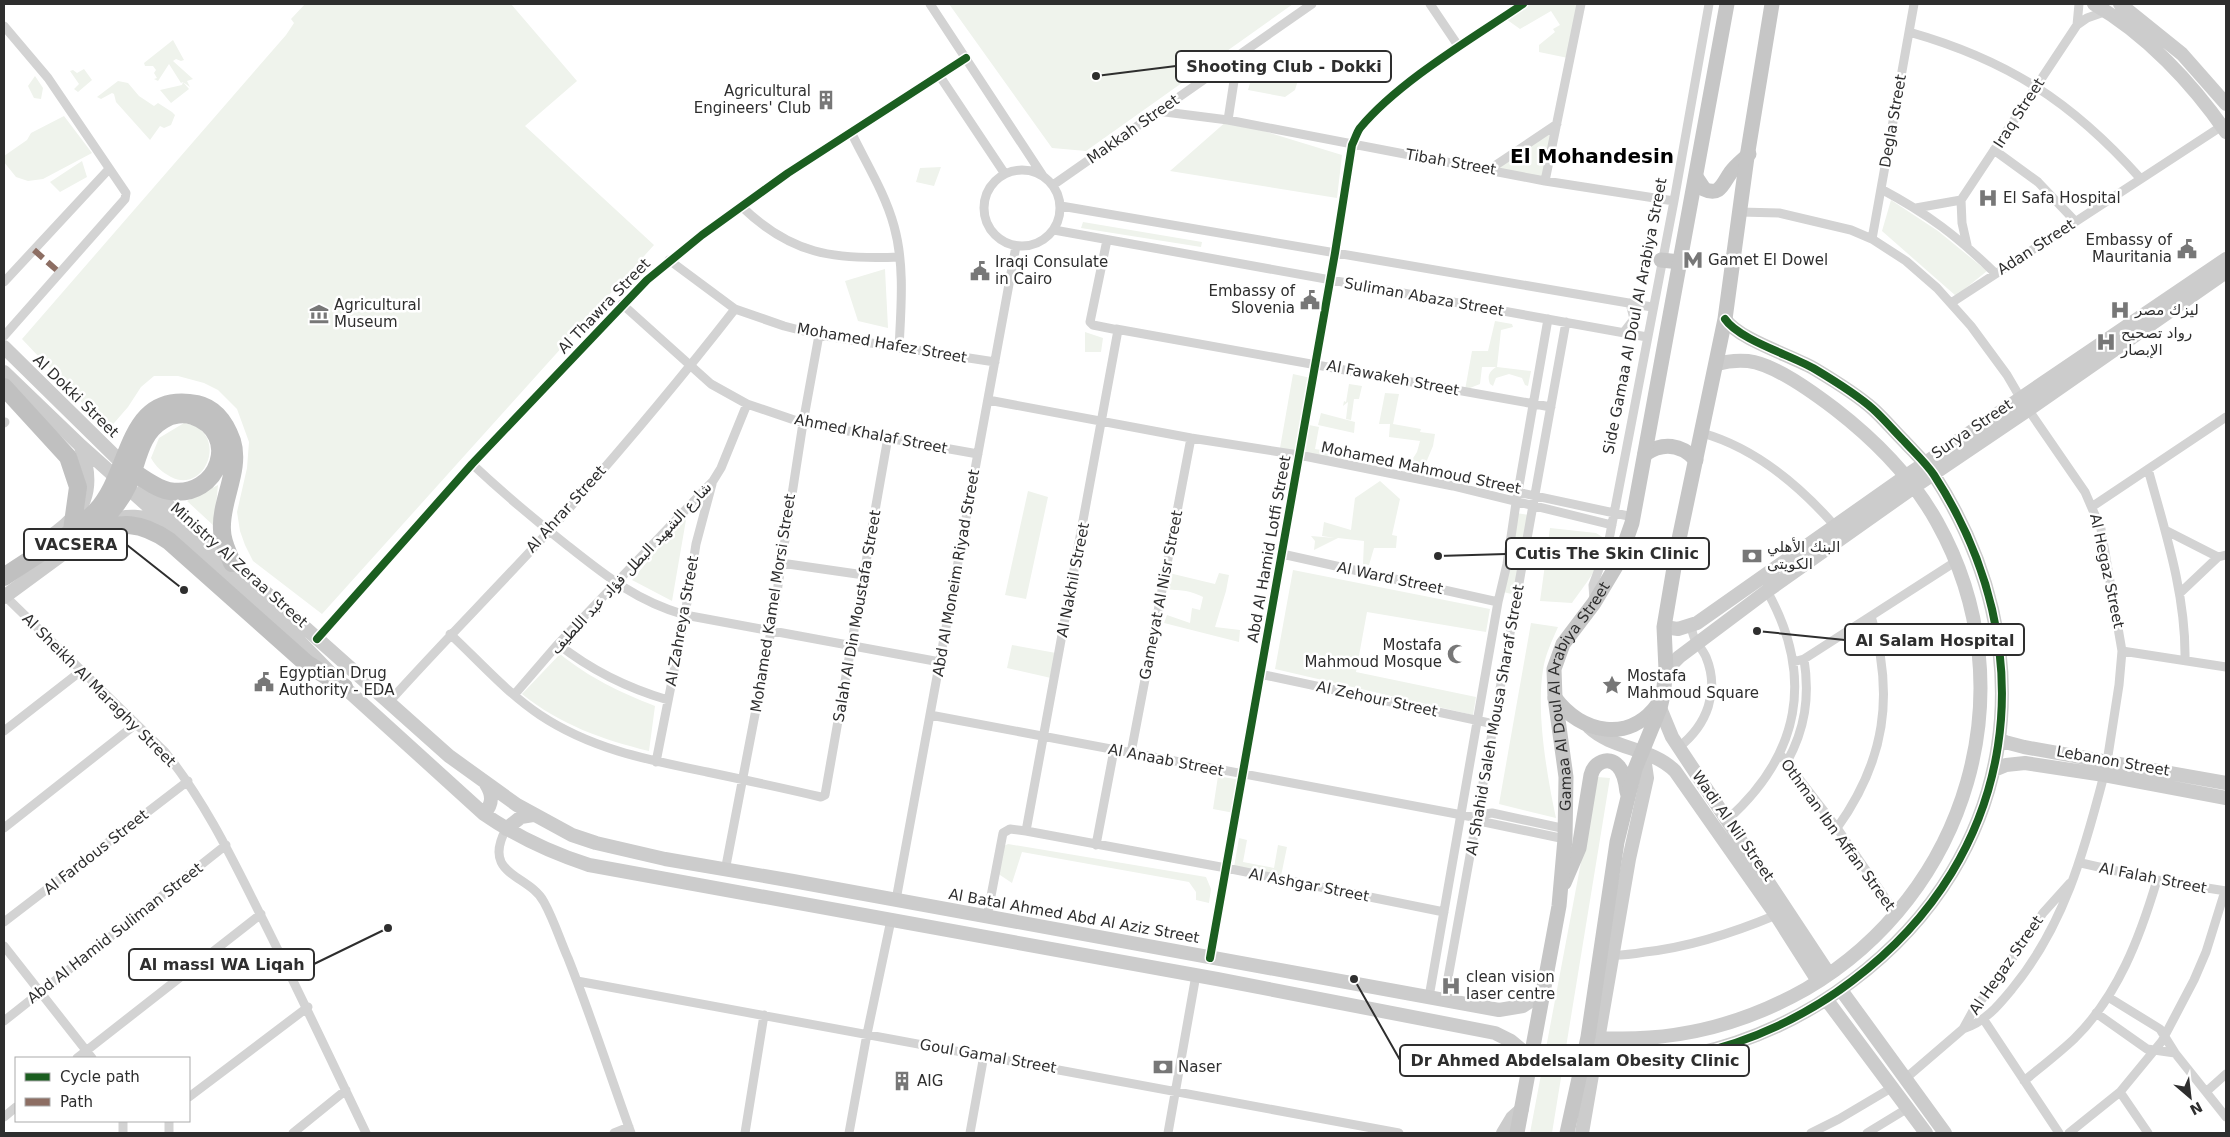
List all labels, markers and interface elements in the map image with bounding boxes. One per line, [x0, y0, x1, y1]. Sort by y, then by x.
callout: Shooting Club - Dokki [1176, 51, 1391, 82]
text: Shooting Club - Dokki [1186, 57, 1382, 76]
street label: Degla Street [1876, 73, 1910, 169]
street label: Iraq Street [1990, 75, 2048, 151]
place label: Agricultural Engineers' Club [694, 82, 811, 117]
building icon: Agricultural Engineers' Club [815, 89, 837, 111]
street label: Makkah Street [1083, 91, 1183, 167]
district label: El Mohandesin [1510, 144, 1674, 168]
street label: Tibah Street [1403, 145, 1498, 179]
street label: Side Gamaa Al Doul Al Arabiya Street [1599, 176, 1671, 456]
hospital icon: El Safa Hospital [1977, 187, 1999, 209]
place label: El Safa Hospital [2003, 189, 2121, 207]
street label: Adan Street [1994, 215, 2078, 279]
place label: Embassy of Mauritania [2085, 231, 2173, 266]
public building icon: Embassy of Mauritania [2176, 238, 2198, 260]
metro station icon: Gamet El Dowel [1682, 249, 1704, 271]
place label: Gamet El Dowel [1708, 251, 1828, 269]
place label: Iraqi Consulate in Cairo [995, 253, 1108, 288]
street label: Al Thawra Street [554, 255, 654, 357]
public building icon: Iraqi Consulate in Cairo [969, 260, 991, 282]
street label: Suliman Abaza Street [1343, 274, 1505, 320]
place label: Embassy of Slovenia [1208, 282, 1296, 317]
public building icon: Embassy of Slovenia [1299, 289, 1321, 311]
place label: Agricultural Museum [334, 296, 421, 331]
hospital icon: ليزك مصر [2109, 299, 2131, 321]
place label: ليزك مصر [2134, 301, 2199, 319]
museum icon: Agricultural Museum [308, 303, 330, 325]
street label: Mohamed Hafez Street [796, 319, 968, 367]
place label: رواد تصحيح الإبصار [2120, 324, 2192, 359]
hospital icon: رواد تصحيح الإبصار [2095, 331, 2117, 353]
street label: Al Dokki Street [30, 351, 123, 441]
street label: Al Fawakeh Street [1325, 356, 1461, 400]
street label: Surya Street [1928, 395, 2016, 463]
street label: Ahmed Khalaf Street [793, 410, 949, 458]
street label: Mohamed Mahmoud Street [1319, 438, 1523, 498]
street label: Abd Al Hamid Lotfi Street [1244, 454, 1294, 644]
street label: Al Ahrar Street [522, 462, 610, 556]
street label: Abd Al Moneim Riyad Street [929, 468, 983, 678]
street label: شارع الشهيد البطل فؤاد عبد اللطيف [546, 478, 716, 658]
street label: Mohamed Kamel Morsi Street [747, 492, 799, 714]
street label: Ministry Al Zeraa Street [167, 499, 311, 631]
street label: Salah Al Din Moustafa Street [829, 509, 885, 723]
street label: Gameyat Al Nisr Street [1136, 509, 1186, 681]
street label: Al Hegaz Street [2086, 512, 2128, 630]
street label: Al Nakhil Street [1053, 521, 1093, 639]
callout: VACSERA [24, 529, 127, 560]
text: VACSERA [35, 535, 118, 554]
place label: البنك الأهلي الكويتى [1767, 537, 1840, 573]
callout: Cutis The Skin Clinic [1506, 538, 1709, 569]
text: Cutis The Skin Clinic [1515, 544, 1699, 563]
bank icon: البنك الأهلي الكويتى [1741, 545, 1763, 567]
street label: Al Zahreya Street [662, 554, 702, 687]
street label: Al Ward Street [1335, 558, 1445, 598]
street label: Gamaa Al Doul Al Arabiya Street [1545, 578, 1614, 811]
street label: Al Shahid Saleh Mousa Sharaf Street [1462, 583, 1528, 857]
street label: Al Sheikh Al Maraghy Street [19, 610, 180, 771]
callout: Al Salam Hospital [1845, 624, 2024, 655]
text: Al Salam Hospital [1855, 631, 2015, 650]
place label: Mostafa Mahmoud Mosque [1305, 636, 1442, 671]
mosque icon: Mostafa Mahmoud Mosque [1446, 643, 1468, 665]
place label: Egyptian Drug Authority - EDA [279, 664, 395, 699]
place label: Mostafa Mahmoud Square [1627, 667, 1759, 702]
public building icon: Egyptian Drug Authority - EDA [253, 671, 275, 693]
place icon: Mostafa Mahmoud Square [1601, 674, 1623, 696]
street label: Al Zehour Street [1315, 677, 1439, 721]
street label: Al Anaab Street [1107, 740, 1225, 780]
street label: Lebanon Street [2055, 742, 2171, 780]
street label: Othman Ibn Affan Street [1777, 756, 1899, 914]
street label: Wadi Al Nil Street [1688, 767, 1778, 885]
street label: Al Fardous Street [40, 805, 152, 898]
street label: Abd Al Hamid Suliman Street [24, 859, 206, 1007]
street label: Al Falah Street [2098, 859, 2208, 897]
street label: Al Ashgar Street [1247, 865, 1371, 905]
street label: Al Batal Ahmed Abd Al Aziz Street [947, 885, 1201, 947]
street label: Al Hegaz Street [1965, 912, 2047, 1018]
callout: Al massl WA Liqah [129, 949, 314, 980]
text: Al massl WA Liqah [139, 955, 305, 974]
place label: clean vision laser centre [1466, 968, 1555, 1003]
hospital icon: clean vision laser centre [1440, 975, 1462, 997]
street label: Goul Gamal Street [918, 1035, 1058, 1077]
callout: Dr Ahmed Abdelsalam Obesity Clinic [1400, 1045, 1749, 1076]
text: Dr Ahmed Abdelsalam Obesity Clinic [1410, 1051, 1740, 1070]
bank icon: Naser [1152, 1056, 1174, 1078]
legend [15, 1057, 190, 1122]
place label: Naser [1178, 1058, 1222, 1076]
text: Cycle path [60, 1068, 140, 1086]
building icon: AIG [891, 1070, 913, 1092]
place label: AIG [917, 1072, 943, 1090]
north arrow [2165, 1072, 2215, 1122]
text: Path [60, 1093, 93, 1111]
text: N [2187, 1099, 2205, 1118]

